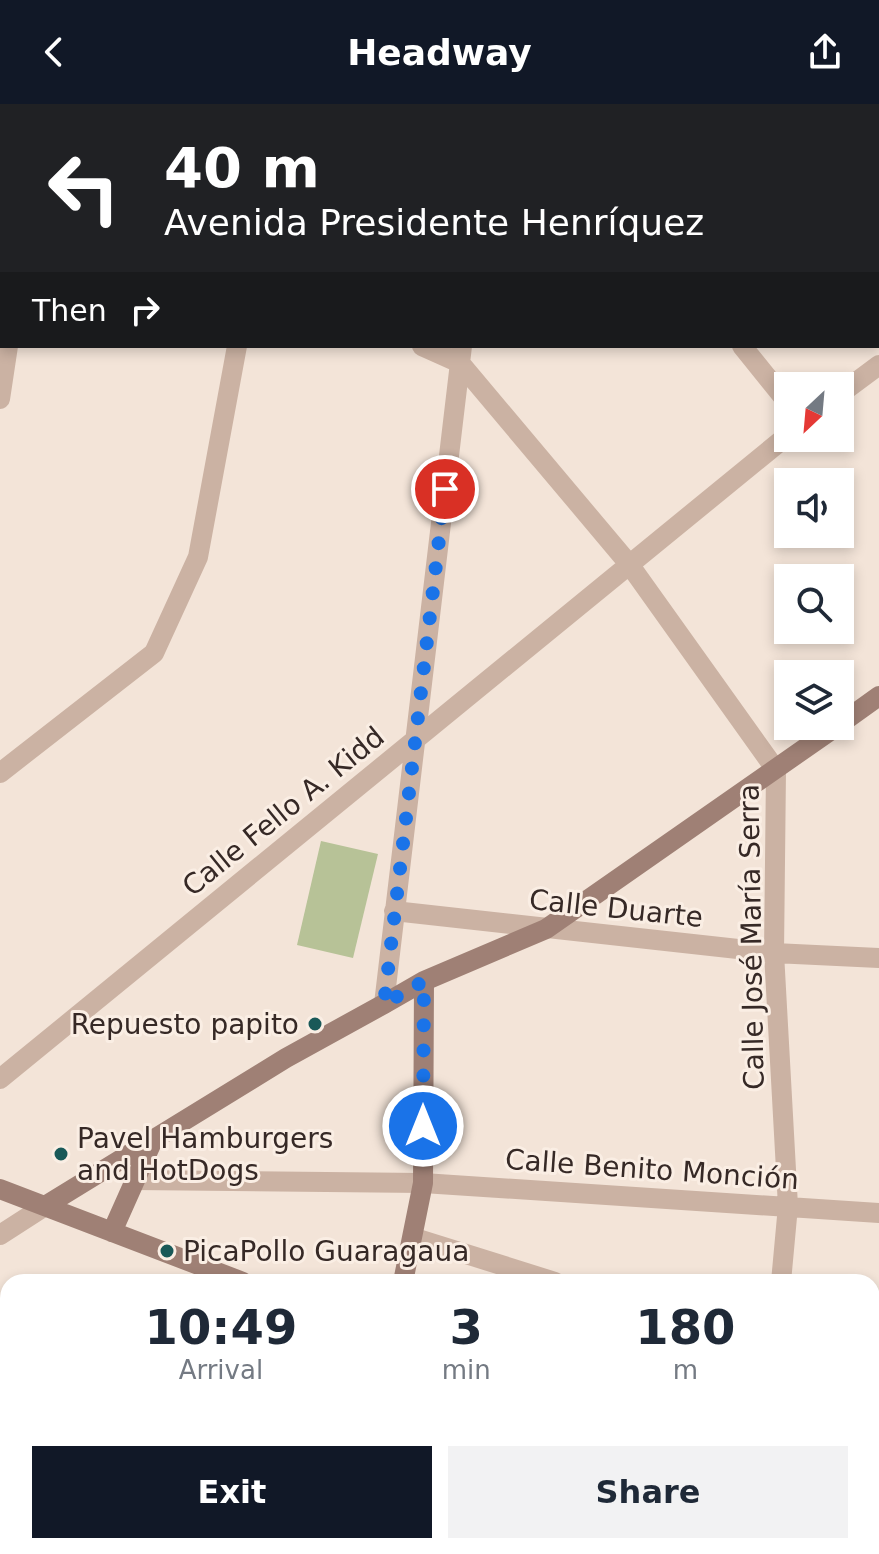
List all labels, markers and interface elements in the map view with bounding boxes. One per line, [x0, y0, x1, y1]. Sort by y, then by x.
icon: back [32, 30, 76, 74]
icon: share [803, 30, 847, 74]
text: Headway [347, 32, 532, 73]
text: 40 m [164, 135, 320, 200]
icon: left [32, 136, 136, 240]
text: Avenida Presidente Henríquez [164, 202, 704, 243]
icon: right [123, 288, 167, 332]
text: Then [32, 293, 107, 328]
north arrow [774, 372, 854, 452]
map controls [774, 372, 854, 740]
pin [411, 455, 479, 523]
icon: arrive [423, 467, 467, 511]
button: sound [774, 468, 854, 548]
button: search [774, 564, 854, 644]
button: layers [774, 660, 854, 740]
street label: Calle Fello A. Kidd [176, 720, 391, 903]
street label: Calle José María Serra [732, 784, 771, 1090]
street label: Calle Duarte [527, 883, 704, 934]
place label: Repuesto papito [71, 1008, 299, 1041]
marker: Repuesto papito [306, 1015, 324, 1033]
position arrow [381, 1084, 465, 1168]
place label: Pavel Hamburgers and HotDogs [77, 1122, 333, 1187]
street label: Calle Benito Monción [504, 1143, 800, 1196]
marker: Pavel Hamburgers and HotDogs [52, 1145, 70, 1163]
place label: PicaPollo Guaragaua [183, 1235, 469, 1268]
marker: PicaPollo Guaragaua [158, 1242, 176, 1260]
text: 10:49 [144, 1299, 297, 1355]
text: 3 [450, 1299, 483, 1355]
text: 180 [635, 1299, 735, 1355]
text: Arrival [179, 1355, 263, 1385]
text: min [442, 1355, 491, 1385]
text: m [673, 1355, 698, 1385]
button: Exit [32, 1446, 432, 1538]
button: Share [448, 1446, 848, 1538]

